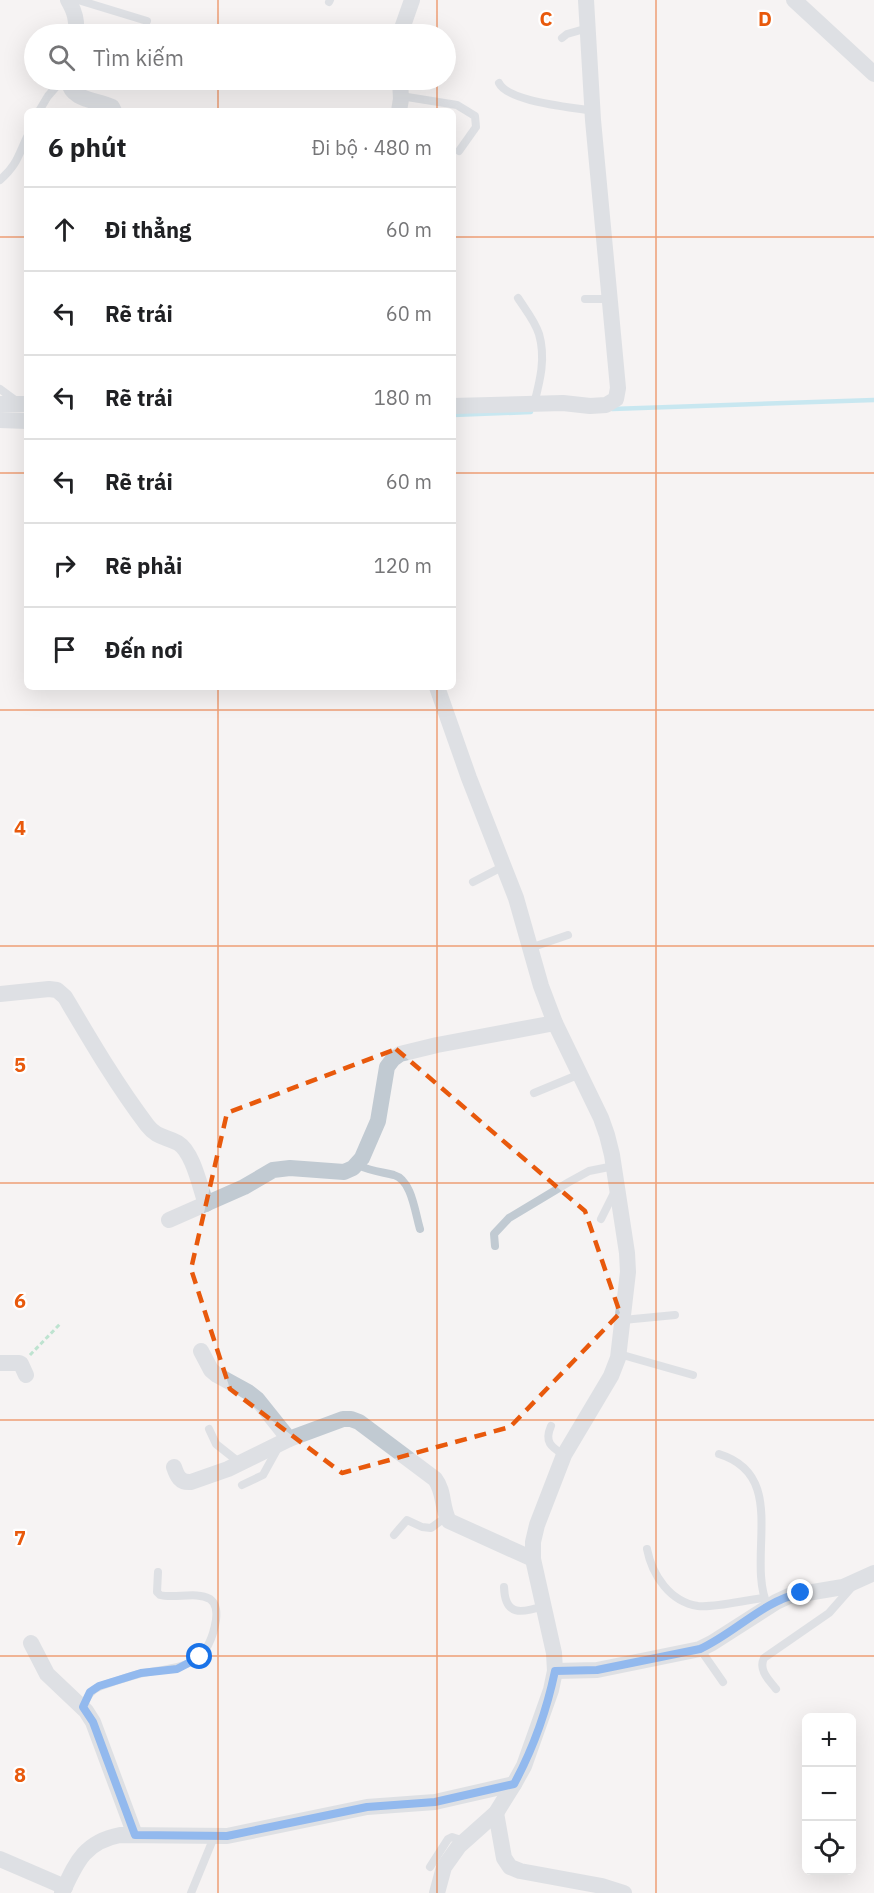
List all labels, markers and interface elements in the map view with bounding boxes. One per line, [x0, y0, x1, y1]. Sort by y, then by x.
text: C [539, 5, 553, 32]
text: D [758, 5, 772, 32]
search box [24, 24, 456, 90]
icon: search [45, 41, 78, 74]
text: Tìm kiếm [93, 43, 184, 72]
text: 6 phút [48, 130, 127, 164]
text: Đi bộ · 480 m [312, 134, 432, 161]
icon: ahead [48, 213, 81, 246]
text: Đi thẳng [105, 215, 191, 244]
text: 60 m [386, 216, 432, 243]
icon: left [48, 297, 81, 330]
text: Rẽ trái [105, 299, 173, 328]
text: 60 m [386, 300, 432, 327]
icon: left [48, 381, 81, 414]
text: Rẽ trái [105, 383, 173, 412]
text: 180 m [374, 384, 432, 411]
icon: left [48, 465, 81, 498]
text: Rẽ trái [105, 467, 173, 496]
text: 60 m [386, 468, 432, 495]
icon: right [48, 549, 81, 582]
text: Rẽ phải [105, 551, 182, 580]
text: 120 m [374, 552, 432, 579]
icon: arrive [48, 633, 81, 666]
text: Đến nơi [105, 635, 183, 664]
text: 4 [14, 814, 26, 841]
text: 5 [14, 1051, 26, 1078]
text: 6 [14, 1287, 26, 1314]
text: 7 [14, 1524, 26, 1551]
route end [787, 1579, 813, 1605]
route start [186, 1643, 212, 1669]
map controls [802, 1713, 856, 1875]
button: + [802, 1713, 856, 1767]
text: 8 [14, 1761, 26, 1788]
button: − [802, 1767, 856, 1821]
button: locate [802, 1821, 856, 1875]

